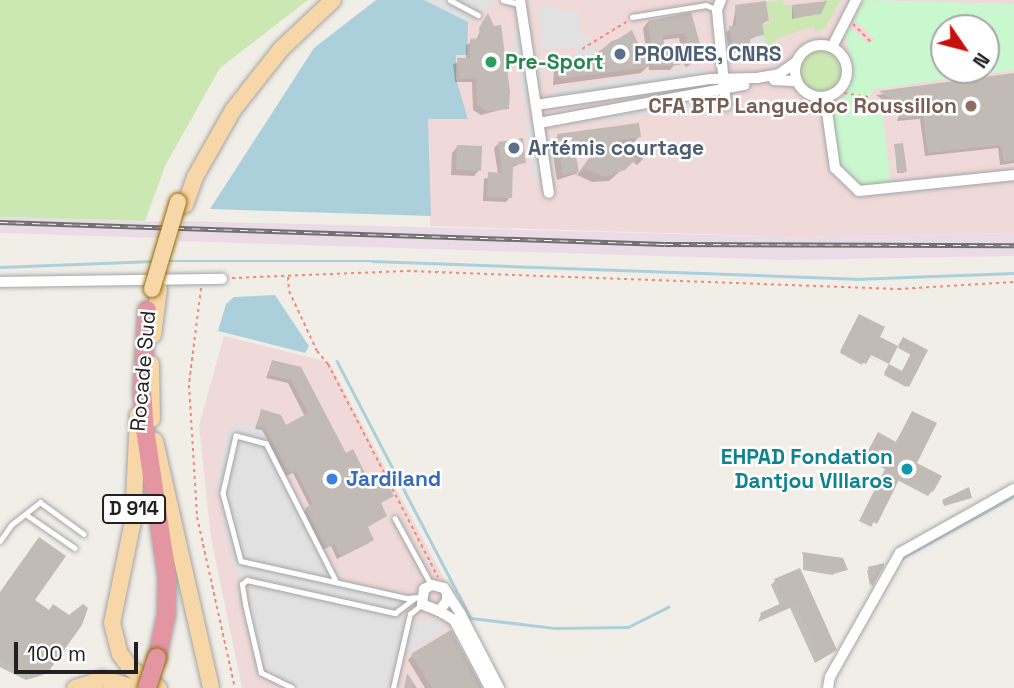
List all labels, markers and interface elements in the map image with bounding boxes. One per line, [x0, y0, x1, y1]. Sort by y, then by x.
north arrow [930, 14, 1000, 84]
place label: PROMES, CNRS [634, 41, 782, 67]
marker: PROMES, CNRS [612, 46, 628, 62]
text: N [967, 48, 995, 73]
place label: Pre-Sport [505, 49, 604, 75]
marker: Pre-Sport [483, 54, 499, 70]
place label: CFA BTP Languedoc Roussillon [648, 93, 957, 119]
marker: CFA BTP Languedoc Roussillon [963, 98, 979, 114]
place label: Artémis courtage [528, 135, 704, 161]
marker: Artémis courtage [506, 140, 522, 156]
street label: Rocade Sud [125, 310, 161, 432]
place label: EHPAD Fondation Dantjou VIllaros [721, 444, 893, 494]
marker: EHPAD Fondation Dantjou VIllaros [899, 461, 915, 477]
place label: Jardiland [346, 466, 441, 492]
marker: Jardiland [324, 471, 340, 487]
road number: D 914 [101, 494, 167, 524]
scale bar [18, 628, 142, 672]
text: 100 m [27, 640, 86, 667]

